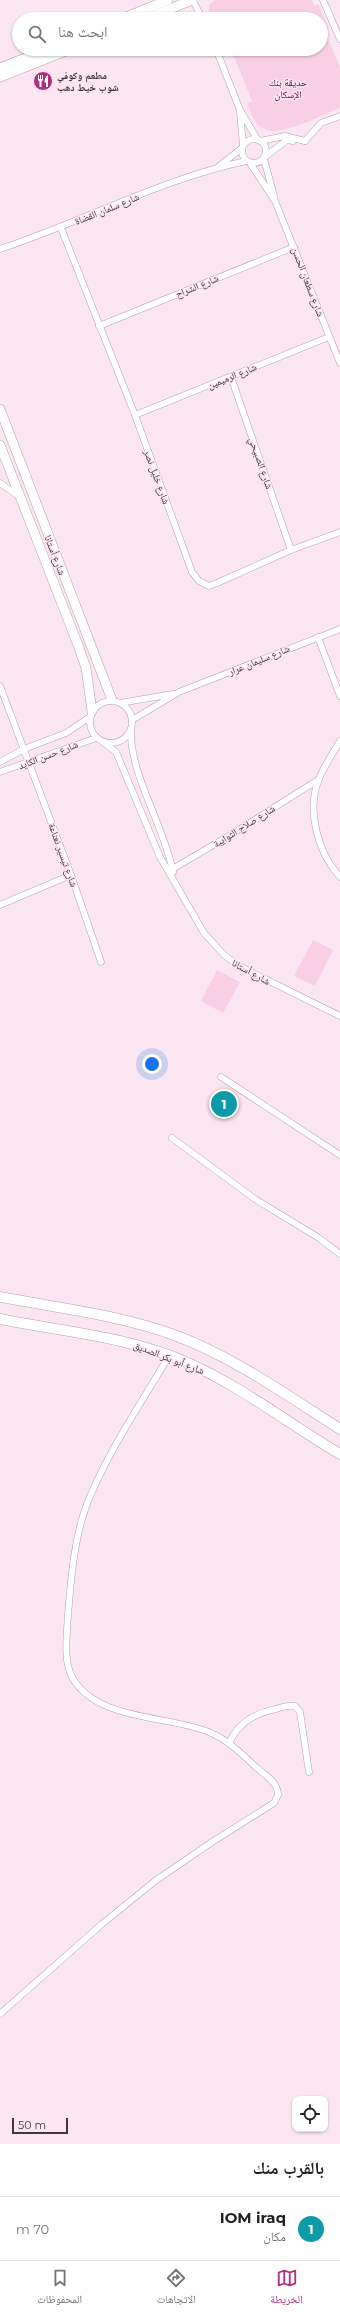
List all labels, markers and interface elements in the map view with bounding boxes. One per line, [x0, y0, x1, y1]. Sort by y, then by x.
search box [12, 12, 328, 56]
text: ابحث هنا [58, 22, 108, 41]
icon: search [26, 23, 48, 45]
place label: مطعم وكوفي شوب خيط دهب [57, 69, 119, 94]
restaurant icon: مطعم وكوفي شوب خيط دهب [32, 70, 54, 92]
park label: حديقة بنك الإسكان [269, 76, 308, 101]
street label: شارع سلمان القضاة [73, 190, 142, 228]
street label: شارع سطعان الحسن [289, 245, 327, 319]
street label: شارع الشراح [173, 271, 221, 301]
street label: شارع الرميمين [205, 360, 259, 392]
street label: شارع الصبيحي [245, 435, 276, 492]
street label: شارع خليل نصر [141, 447, 173, 506]
street label: شارع أستانا [41, 533, 69, 577]
street label: شارع سليمان عرار [226, 642, 292, 679]
street label: شارع حسن الكايد [16, 738, 80, 772]
street label: شارع صلاح الثوايبة [211, 802, 278, 850]
street label: شارع تيسير نعناعة [45, 821, 81, 889]
street label: شارع أستانا [229, 956, 273, 988]
your location [142, 1054, 162, 1074]
pin: 1 [211, 1089, 237, 1119]
street label: شارع أبو بكر الصديق [132, 1339, 207, 1378]
map controls [292, 2096, 328, 2132]
button: locate [292, 2096, 328, 2132]
scale bar [12, 2116, 68, 2135]
text: 50 m [18, 2118, 46, 2132]
text: بالقرب منك [253, 2158, 324, 2178]
text: IOM iraq [220, 2208, 286, 2227]
text: 70 m [16, 2221, 49, 2237]
text: 1 [308, 2221, 314, 2237]
text: مكان [263, 2228, 286, 2244]
tab: المحفوظات [37, 2267, 82, 2310]
tab: الاتجاهات [157, 2267, 196, 2310]
tab: الخريطة [270, 2267, 303, 2310]

